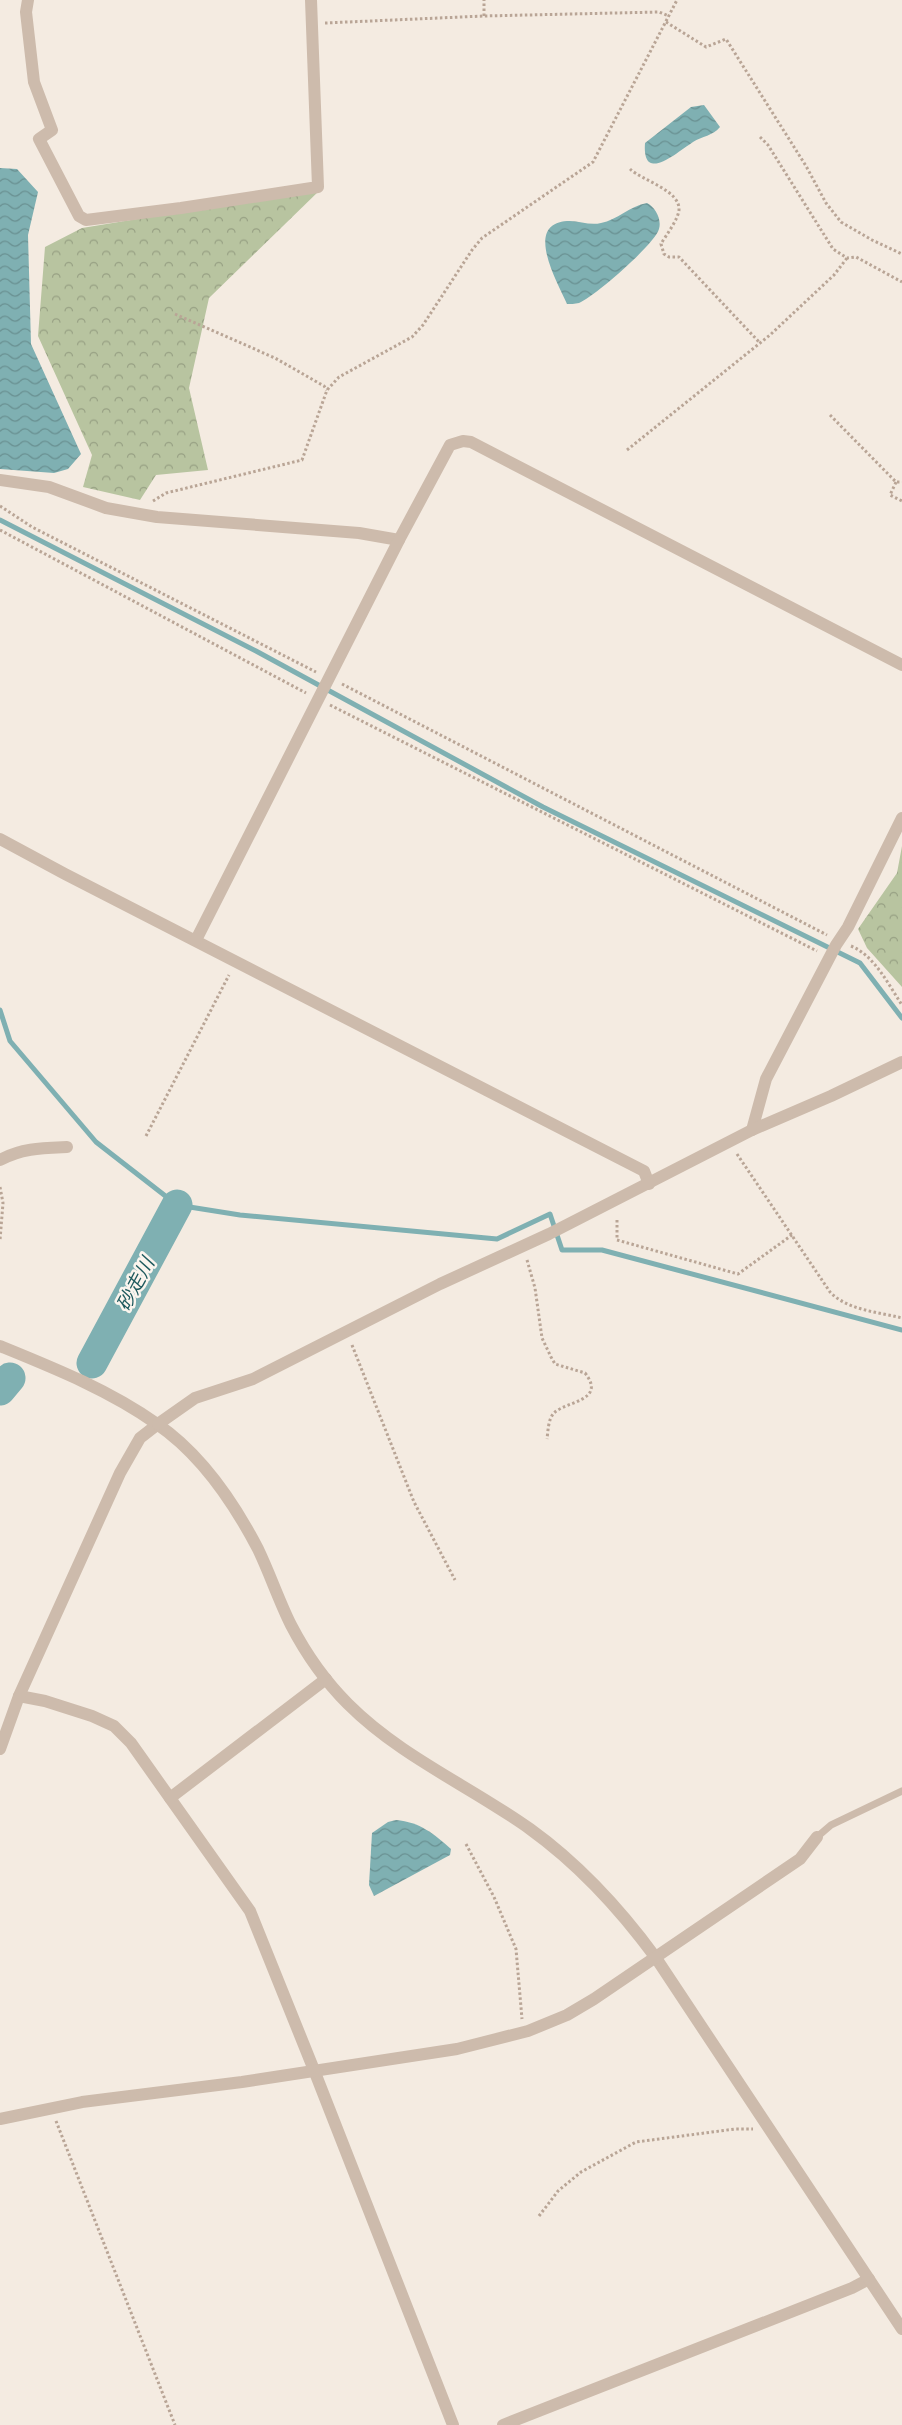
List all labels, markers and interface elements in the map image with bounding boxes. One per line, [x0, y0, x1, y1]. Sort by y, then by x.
water label: 砂走川 [111, 1251, 159, 1314]

